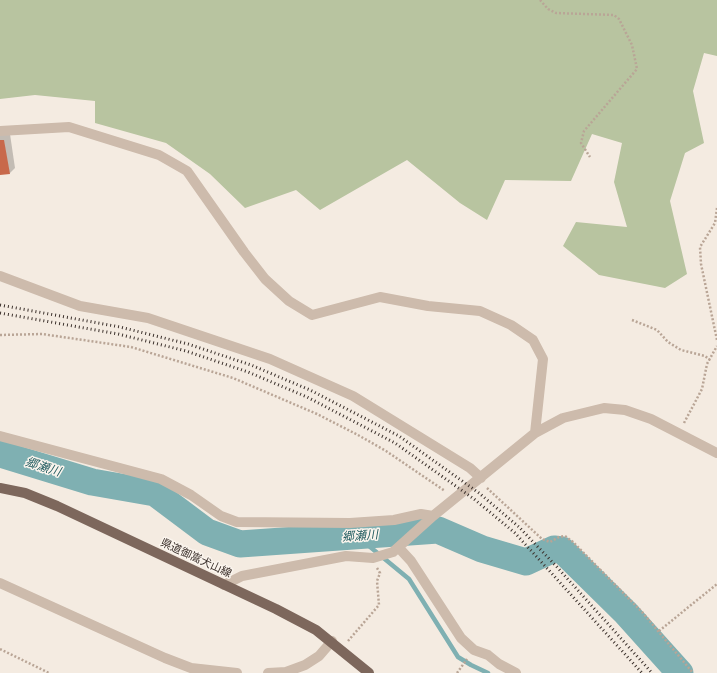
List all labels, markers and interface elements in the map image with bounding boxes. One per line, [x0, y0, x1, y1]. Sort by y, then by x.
water label: 郷瀬川 [24, 455, 62, 479]
water label: 郷瀬川 [342, 528, 378, 544]
street label: 県道御嵩犬山線 [158, 536, 234, 580]

